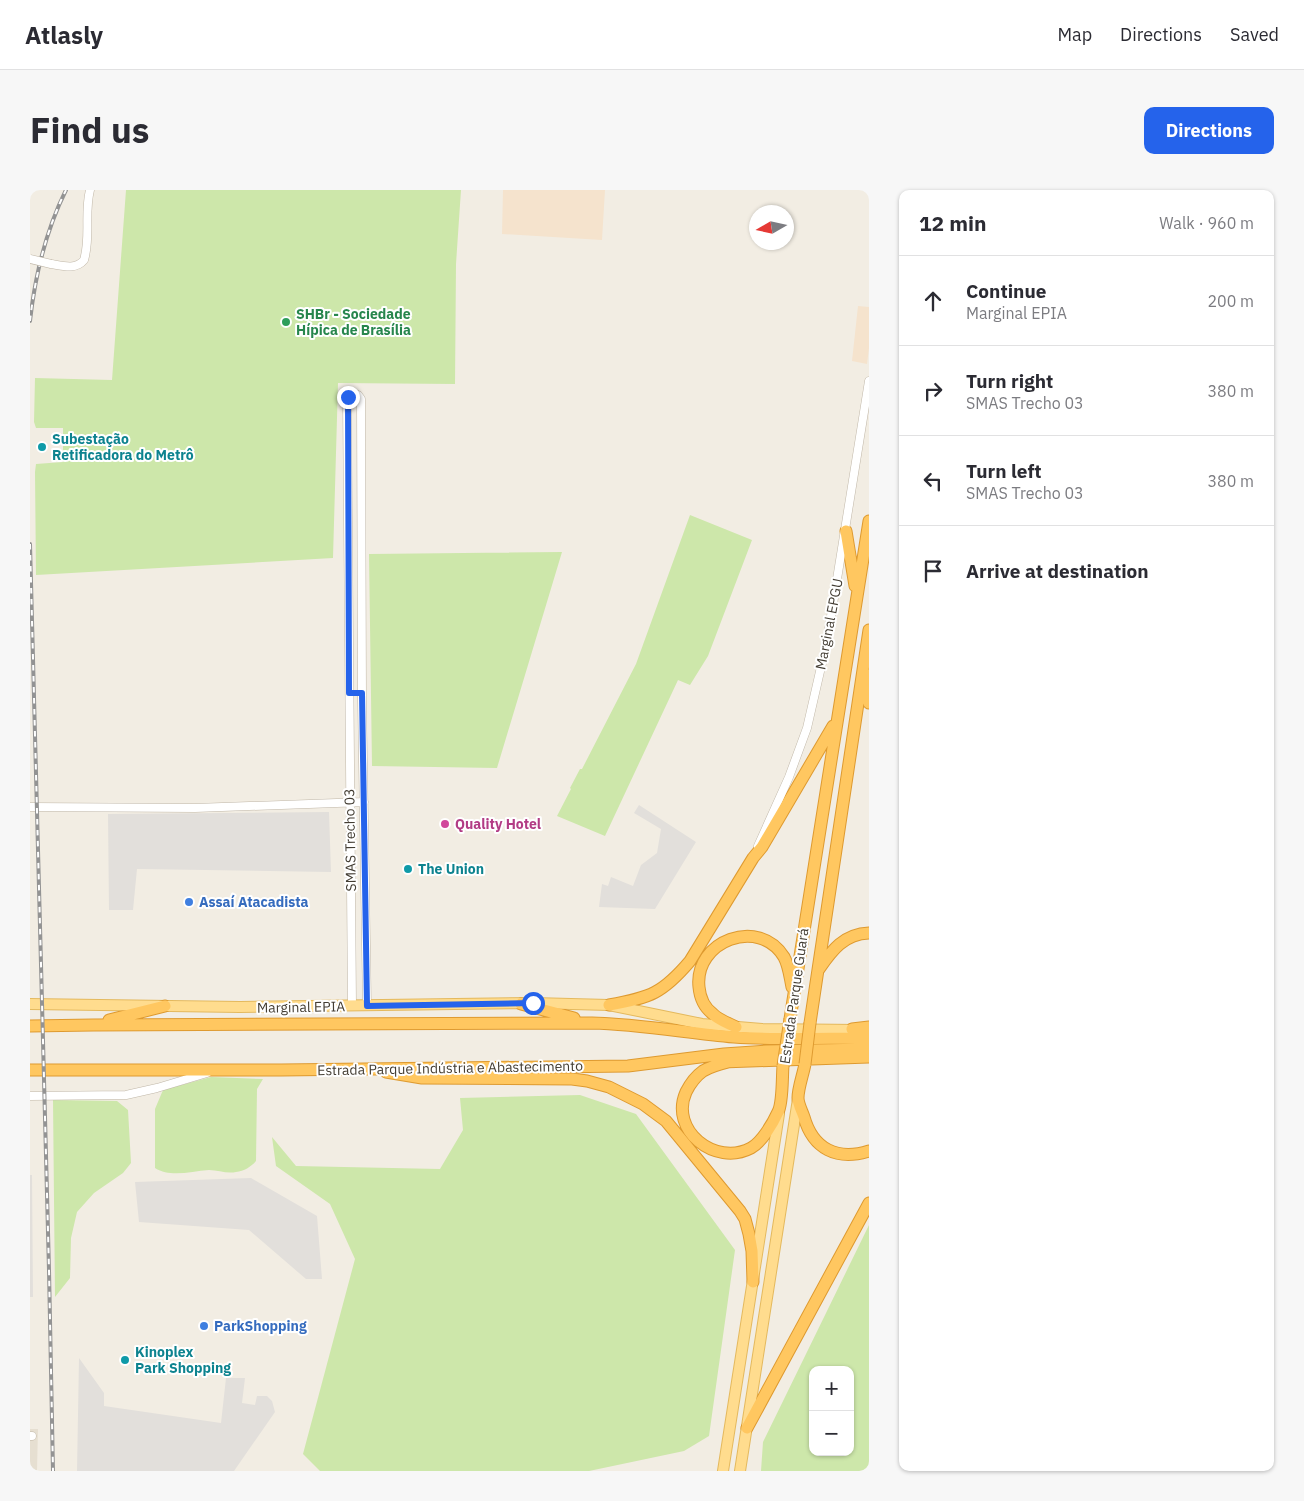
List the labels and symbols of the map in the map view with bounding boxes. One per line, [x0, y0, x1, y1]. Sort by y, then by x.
north arrow [749, 205, 794, 250]
place label: SHBr - Sociedade Hípica de Brasília [296, 305, 411, 339]
marker: SHBr - Sociedade Hípica de Brasília [280, 316, 292, 328]
route end [337, 386, 360, 409]
place label: Subestação Retificadora do Metrô [52, 430, 194, 464]
marker: Subestação Retificadora do Metrô [36, 441, 48, 453]
street label: Marginal EPGU [811, 577, 847, 671]
street label: SMAS Trecho 03 [340, 788, 360, 892]
place label: Quality Hotel [455, 815, 541, 833]
marker: Quality Hotel [439, 818, 451, 830]
place label: The Union [418, 860, 484, 878]
marker: The Union [402, 863, 414, 875]
place label: Assaí Atacadista [199, 893, 309, 911]
marker: Assaí Atacadista [183, 896, 195, 908]
street label: Estrada Parque Guará [776, 926, 813, 1065]
route start [522, 992, 545, 1015]
street label: Marginal EPIA [257, 997, 345, 1017]
street label: Estrada Parque Indústria e Abastecimento [317, 1057, 583, 1079]
place label: ParkShopping [214, 1317, 307, 1335]
marker: ParkShopping [198, 1320, 210, 1332]
place label: Kinoplex Park Shopping [135, 1343, 231, 1377]
marker: Kinoplex Park Shopping [119, 1354, 131, 1366]

